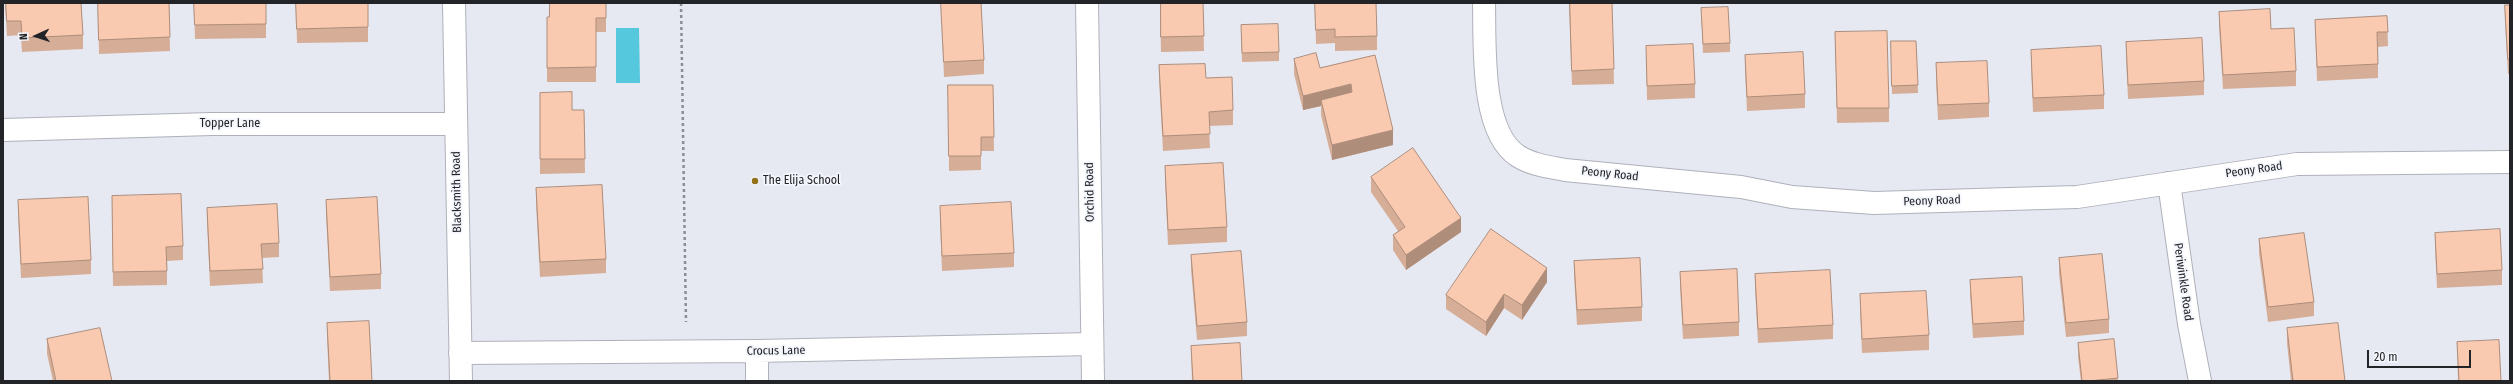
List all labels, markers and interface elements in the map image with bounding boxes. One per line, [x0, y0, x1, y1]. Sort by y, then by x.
north arrow [16, 16, 56, 56]
text: N [17, 33, 30, 40]
street label: Topper Lane [200, 117, 260, 131]
street label: Blacksmith Road [449, 151, 465, 233]
street label: Peony Road [2225, 159, 2283, 181]
street label: Orchid Road [1082, 162, 1098, 222]
street label: Peony Road [1581, 164, 1639, 184]
place label: The Elija School [763, 174, 840, 188]
marker: The Elija School [750, 176, 760, 186]
street label: Peony Road [1903, 193, 1961, 209]
street label: Periwinkle Road [2170, 242, 2196, 322]
scale bar [2369, 342, 2473, 368]
street label: Crocus Lane [747, 343, 805, 359]
text: 20 m [2374, 350, 2398, 364]

